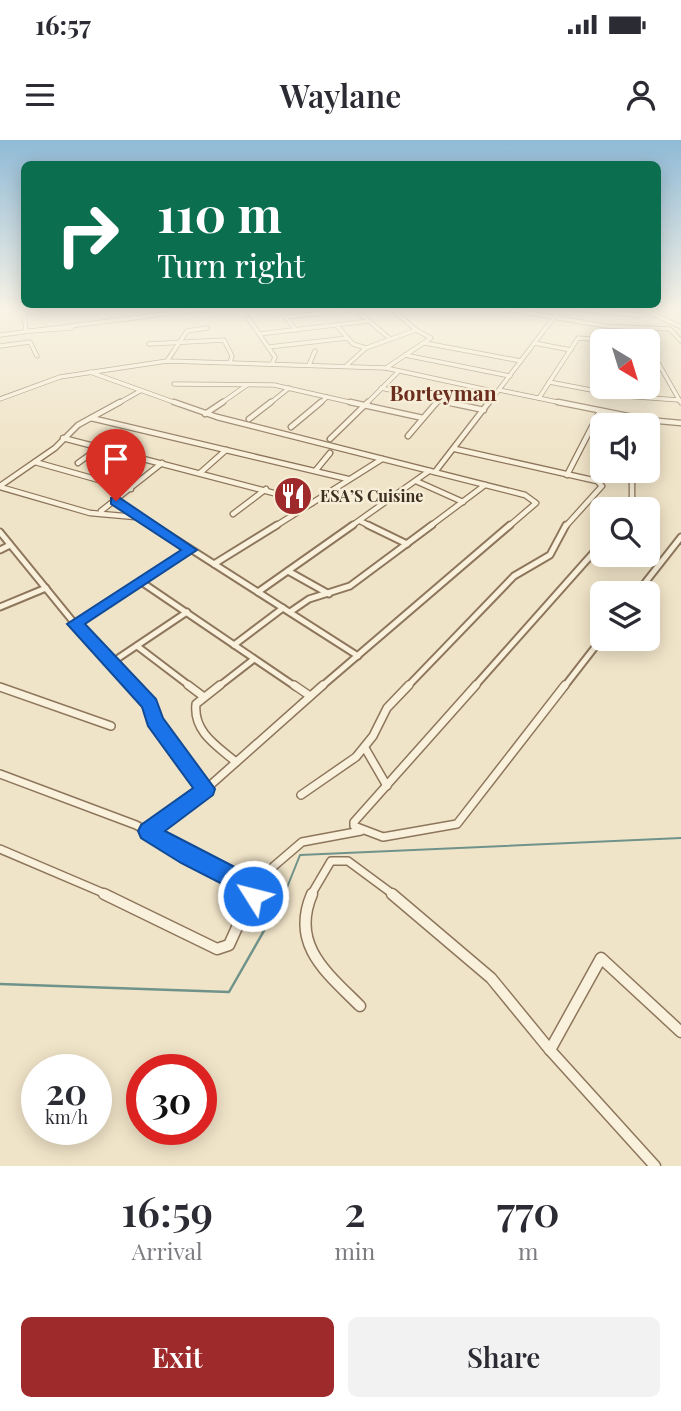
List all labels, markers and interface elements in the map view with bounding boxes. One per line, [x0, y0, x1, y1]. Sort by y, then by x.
text: 16:57 [35, 7, 91, 42]
text: Waylane [280, 73, 401, 116]
icon: menu [21, 76, 59, 114]
icon: person [622, 76, 660, 114]
text: 110 m [157, 180, 282, 245]
icon: right [42, 189, 133, 280]
text: Turn right [157, 243, 305, 286]
north arrow [590, 329, 660, 399]
map controls [590, 329, 660, 651]
district label: Borteyman [389, 378, 497, 406]
button: sound [590, 413, 660, 483]
pin [86, 429, 146, 501]
icon: arrive [97, 440, 135, 478]
restaurant icon: ESA’S Cuisine [272, 475, 314, 517]
place label: ESA’S Cuisine [320, 485, 423, 506]
button: search [590, 497, 660, 567]
button: layers [590, 581, 660, 651]
position arrow [216, 859, 290, 933]
speed limit sign: 30 [126, 1054, 217, 1145]
text: 20 [46, 1067, 87, 1114]
text: km/h [45, 1105, 88, 1129]
text: 16:59 [121, 1182, 213, 1238]
text: 2 [344, 1182, 366, 1238]
text: 770 [496, 1182, 560, 1238]
text: Arrival [132, 1235, 203, 1266]
text: min [334, 1235, 375, 1266]
text: m [518, 1235, 538, 1266]
button: Exit [21, 1317, 334, 1397]
button: Share [348, 1317, 660, 1397]

